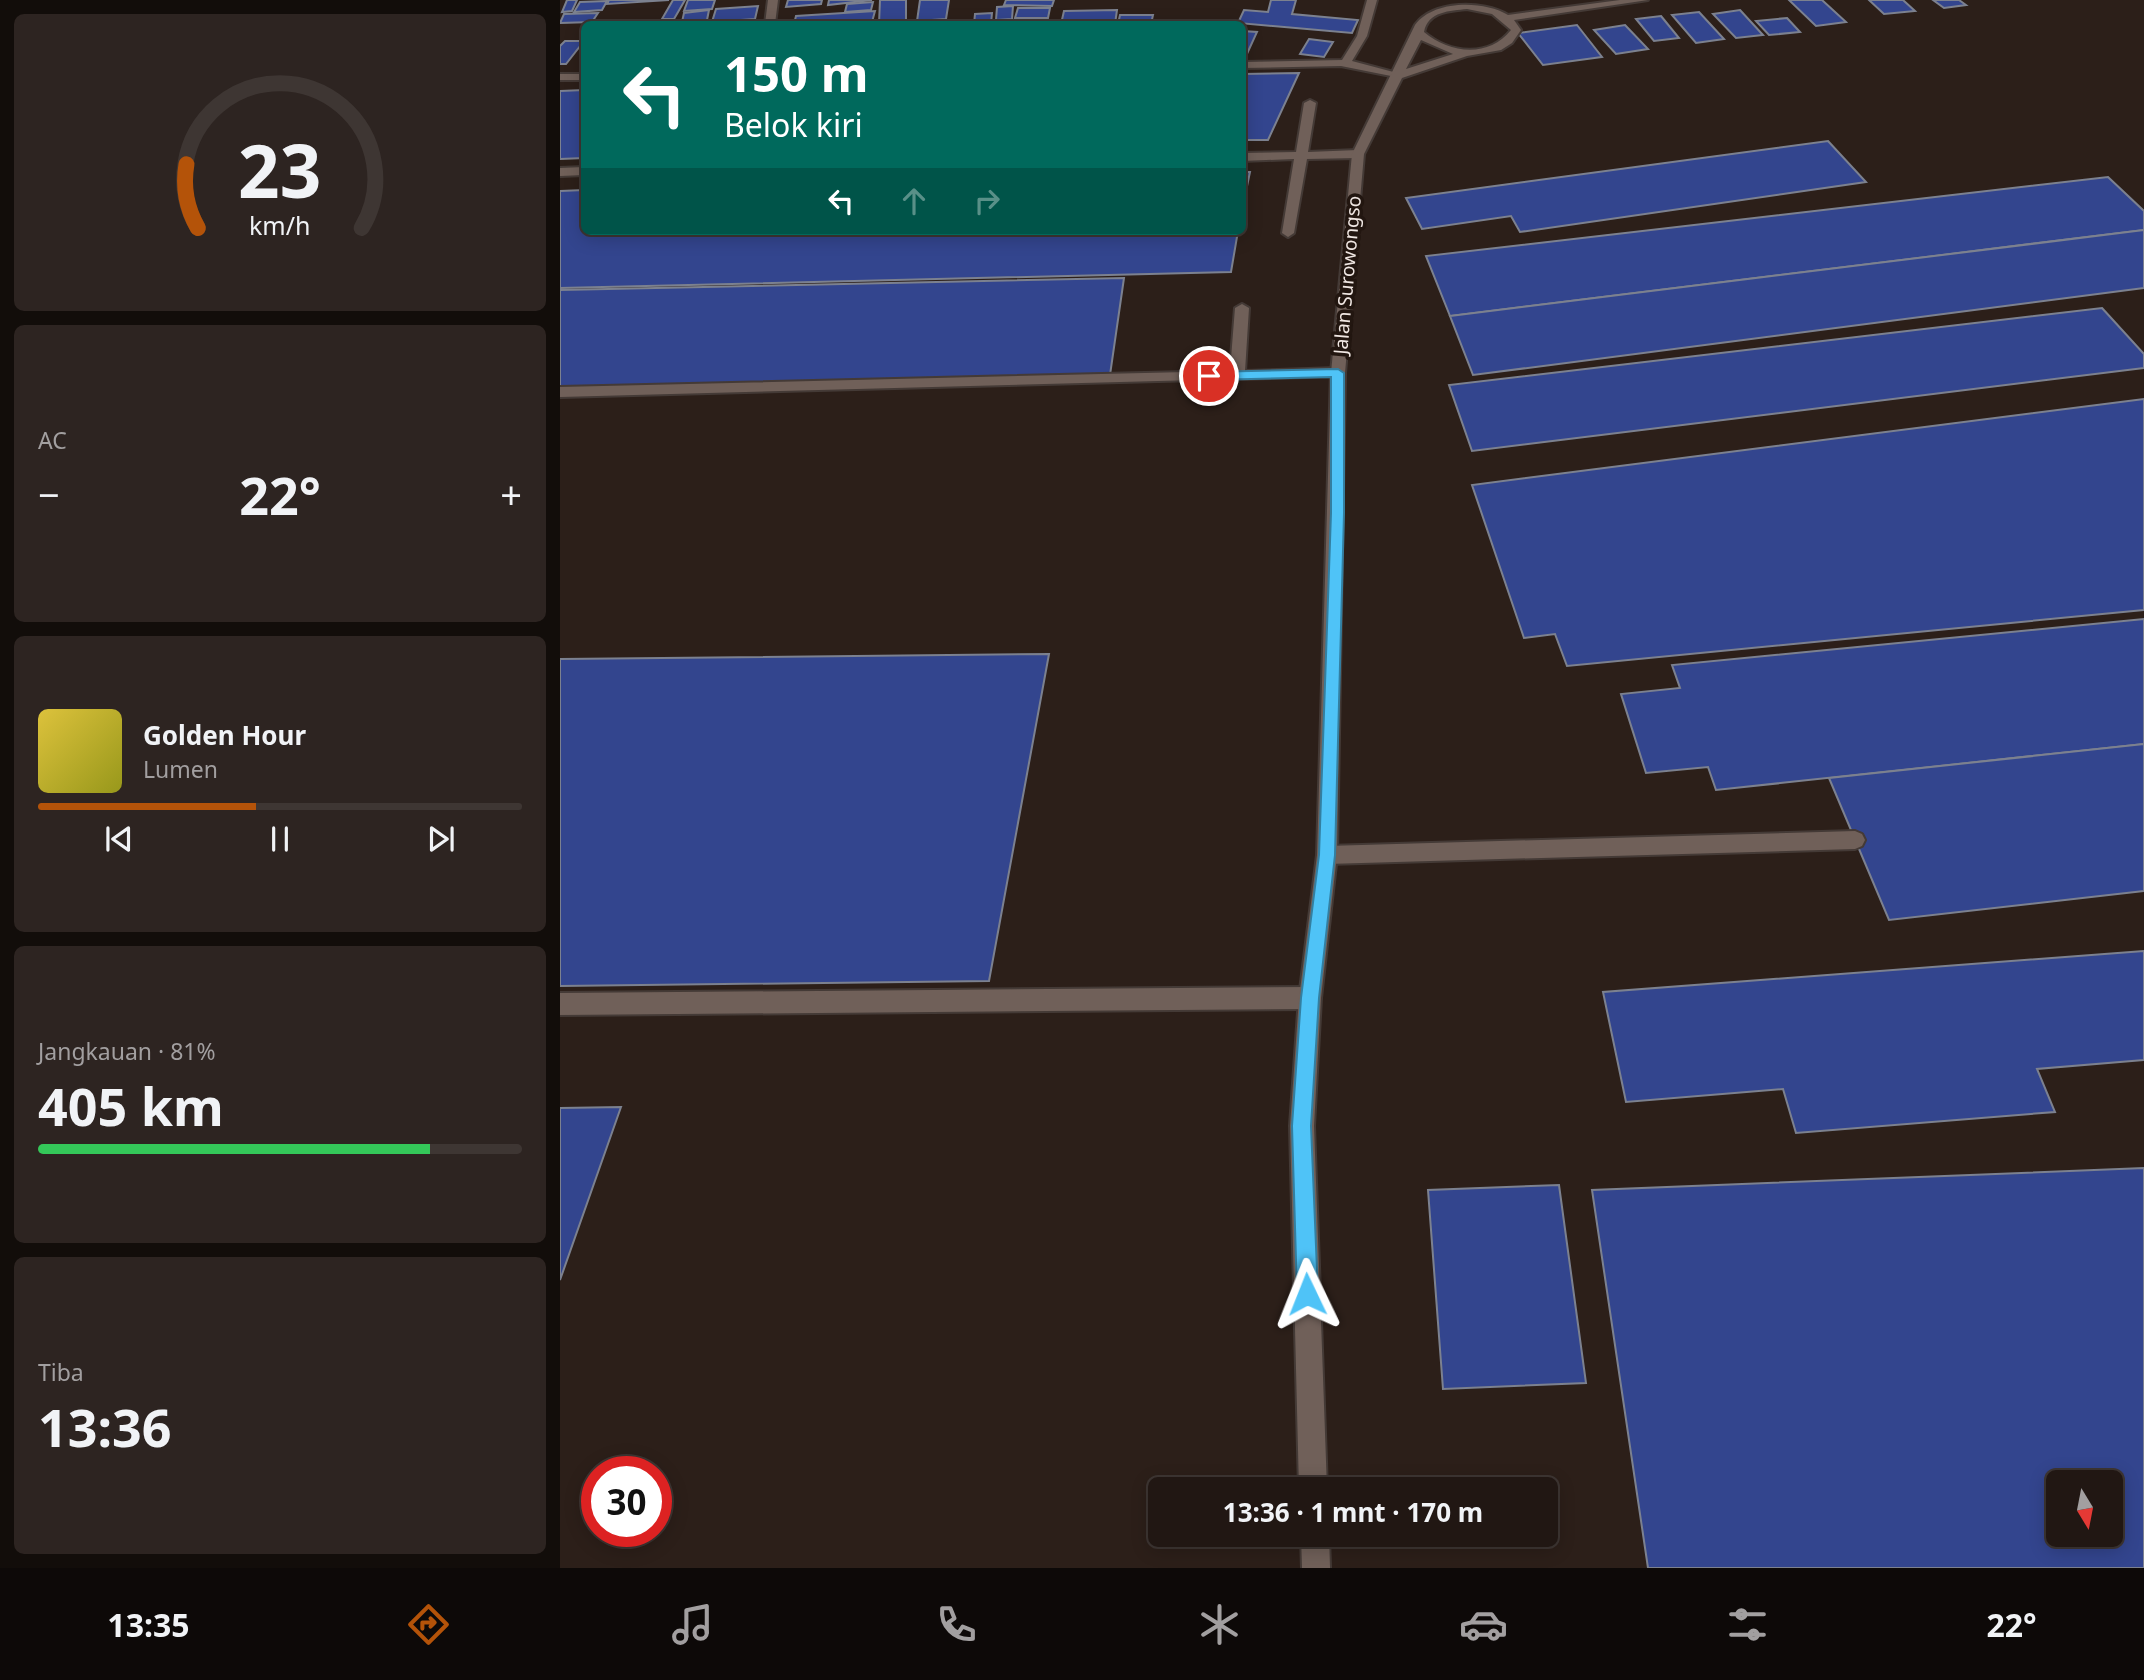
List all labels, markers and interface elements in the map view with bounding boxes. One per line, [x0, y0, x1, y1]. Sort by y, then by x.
text: 150 m [724, 40, 869, 106]
icon: left [609, 49, 700, 140]
text: Belok kiri [724, 103, 863, 146]
text: 23 [238, 121, 322, 220]
icon: left [822, 182, 860, 220]
icon: ahead [895, 182, 933, 220]
icon: right [968, 182, 1006, 220]
street label: Jalan Surowongso [1327, 195, 1367, 357]
text: km/h [249, 208, 311, 242]
pin [1179, 346, 1239, 406]
icon: arrive [1190, 357, 1228, 395]
text: AC [38, 424, 67, 456]
text: 22° [239, 459, 321, 530]
text: − [38, 468, 60, 520]
text: + [500, 468, 522, 520]
text: Golden Hour [143, 717, 306, 753]
text: Lumen [143, 753, 218, 785]
icon: previous [100, 820, 138, 858]
icon: pause [261, 820, 299, 858]
icon: next [422, 820, 460, 858]
text: Jangkauan · 81% [38, 1035, 216, 1067]
text: 405 km [38, 1070, 224, 1141]
position arrow [1270, 1257, 1344, 1331]
text: Tiba [38, 1356, 84, 1388]
text: 13:36 [38, 1391, 172, 1462]
speed limit sign: 30 [581, 1456, 672, 1547]
north arrow [2046, 1470, 2123, 1547]
map controls [2046, 1470, 2123, 1547]
text: 13:36 · 1 mnt · 170 m [1223, 1494, 1483, 1530]
icon: directions [404, 1600, 453, 1649]
icon: music [668, 1600, 717, 1649]
icon: phone [932, 1600, 981, 1649]
icon: climate [1195, 1600, 1244, 1649]
icon: car [1459, 1600, 1508, 1649]
icon: filters [1723, 1600, 1772, 1649]
text: 13:35 [107, 1603, 190, 1646]
text: 22° [1986, 1603, 2037, 1646]

